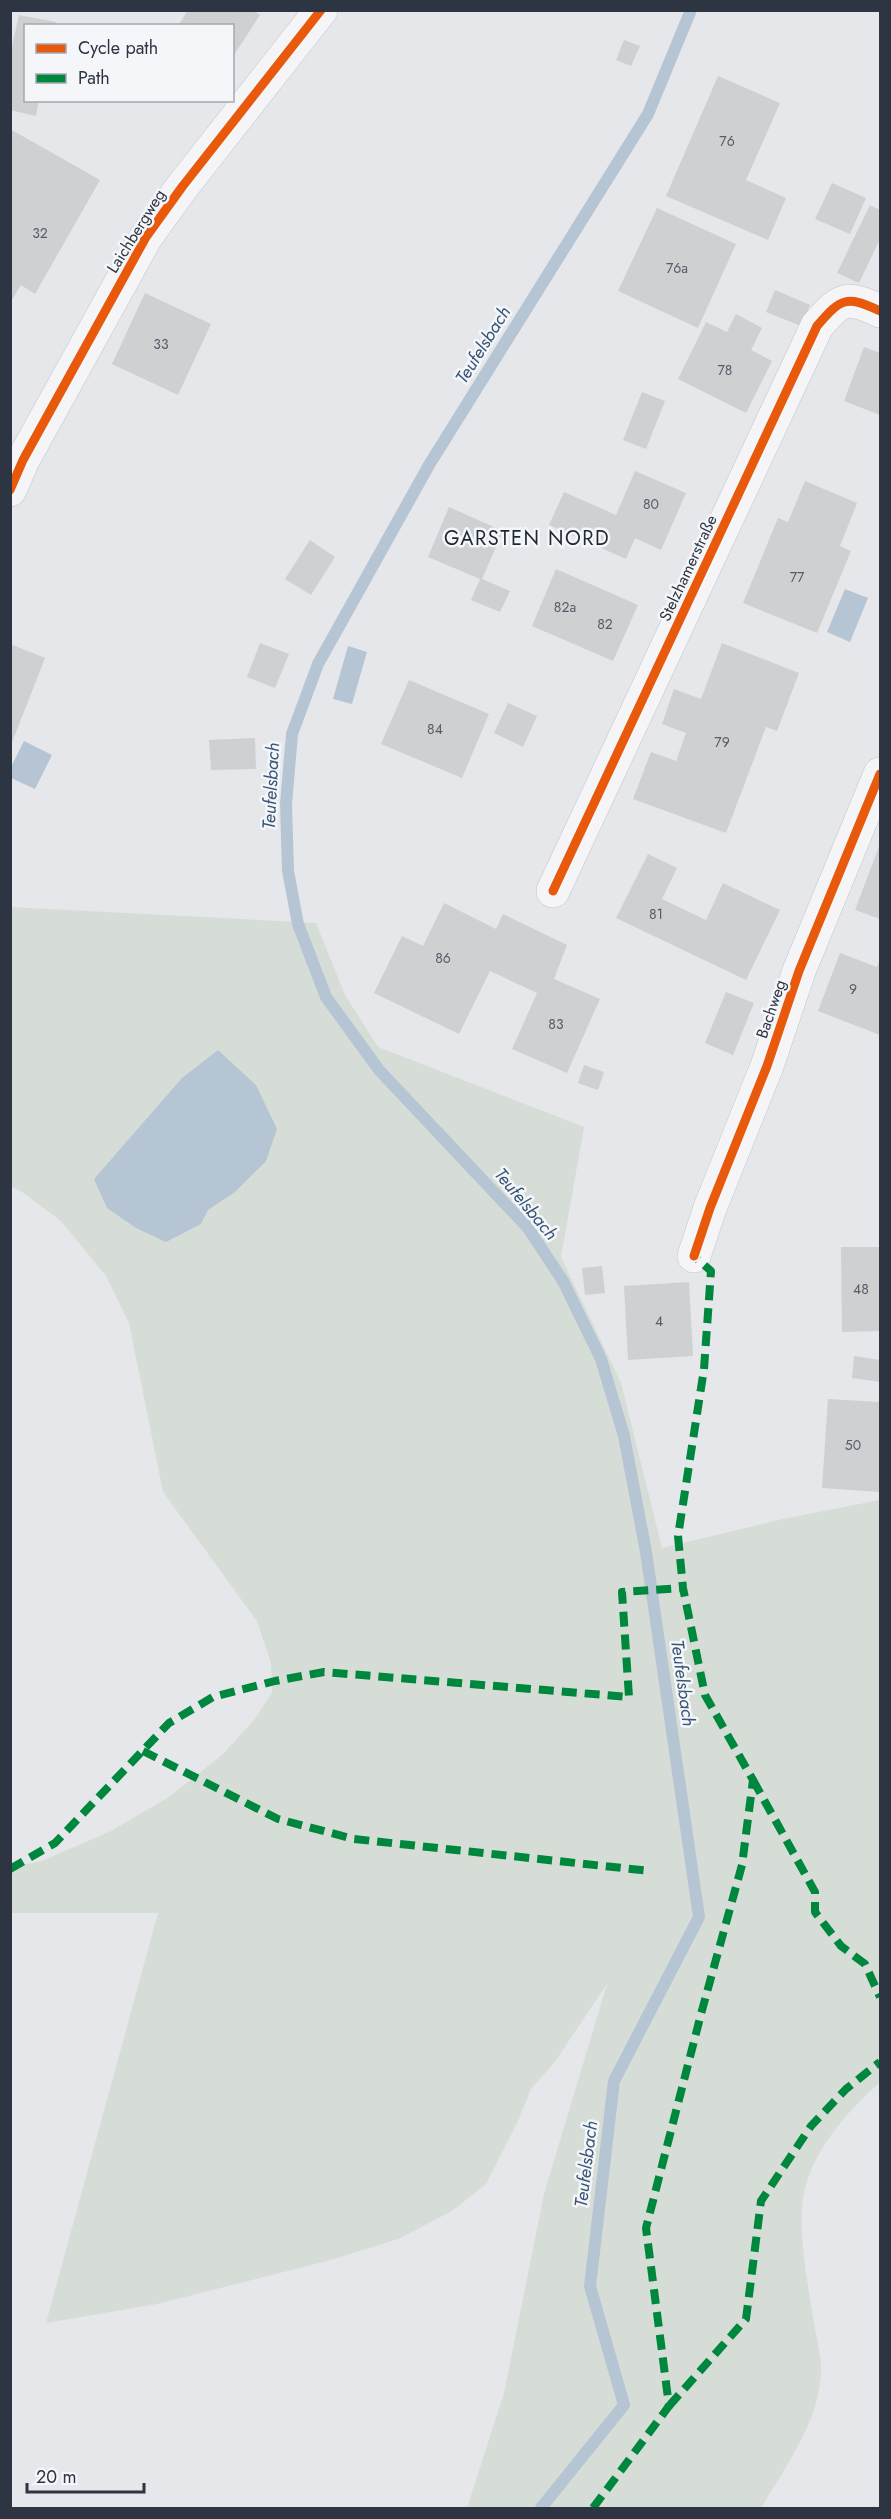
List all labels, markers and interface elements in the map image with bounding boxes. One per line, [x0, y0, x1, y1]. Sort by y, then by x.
legend [24, 24, 234, 102]
text: Cycle path [78, 35, 158, 61]
text: Path [78, 65, 110, 91]
house number: 76 [719, 131, 735, 151]
street label: Laichbergweg [101, 185, 171, 277]
house number: 32 [32, 223, 48, 243]
house number: 76a [666, 258, 688, 278]
water label: Teufelsbach [449, 301, 517, 389]
house number: 33 [153, 334, 169, 354]
house number: 78 [718, 360, 733, 380]
house number: 80 [643, 494, 659, 514]
street label: Stelzhamerstraße [653, 511, 723, 625]
district label: GARSTEN NORD [444, 524, 610, 553]
house number: 77 [790, 567, 805, 587]
house number: 82a [554, 597, 576, 617]
house number: 82 [597, 614, 613, 634]
house number: 84 [427, 719, 443, 739]
house number: 79 [714, 732, 730, 752]
water label: Teufelsbach [256, 742, 286, 830]
house number: 81 [649, 904, 663, 924]
house number: 86 [435, 948, 451, 968]
street label: Bachweg [750, 977, 792, 1041]
house number: 9 [849, 979, 857, 999]
house number: 83 [548, 1014, 564, 1034]
water label: Teufelsbach [488, 1162, 564, 1246]
house number: 48 [853, 1279, 869, 1299]
house number: 4 [655, 1311, 663, 1331]
house number: 50 [845, 1435, 861, 1455]
water label: Teufelsbach [664, 1638, 702, 1728]
water label: Teufelsbach [568, 2119, 604, 2209]
scale bar [27, 2456, 144, 2494]
text: 20 m [36, 2464, 76, 2490]

